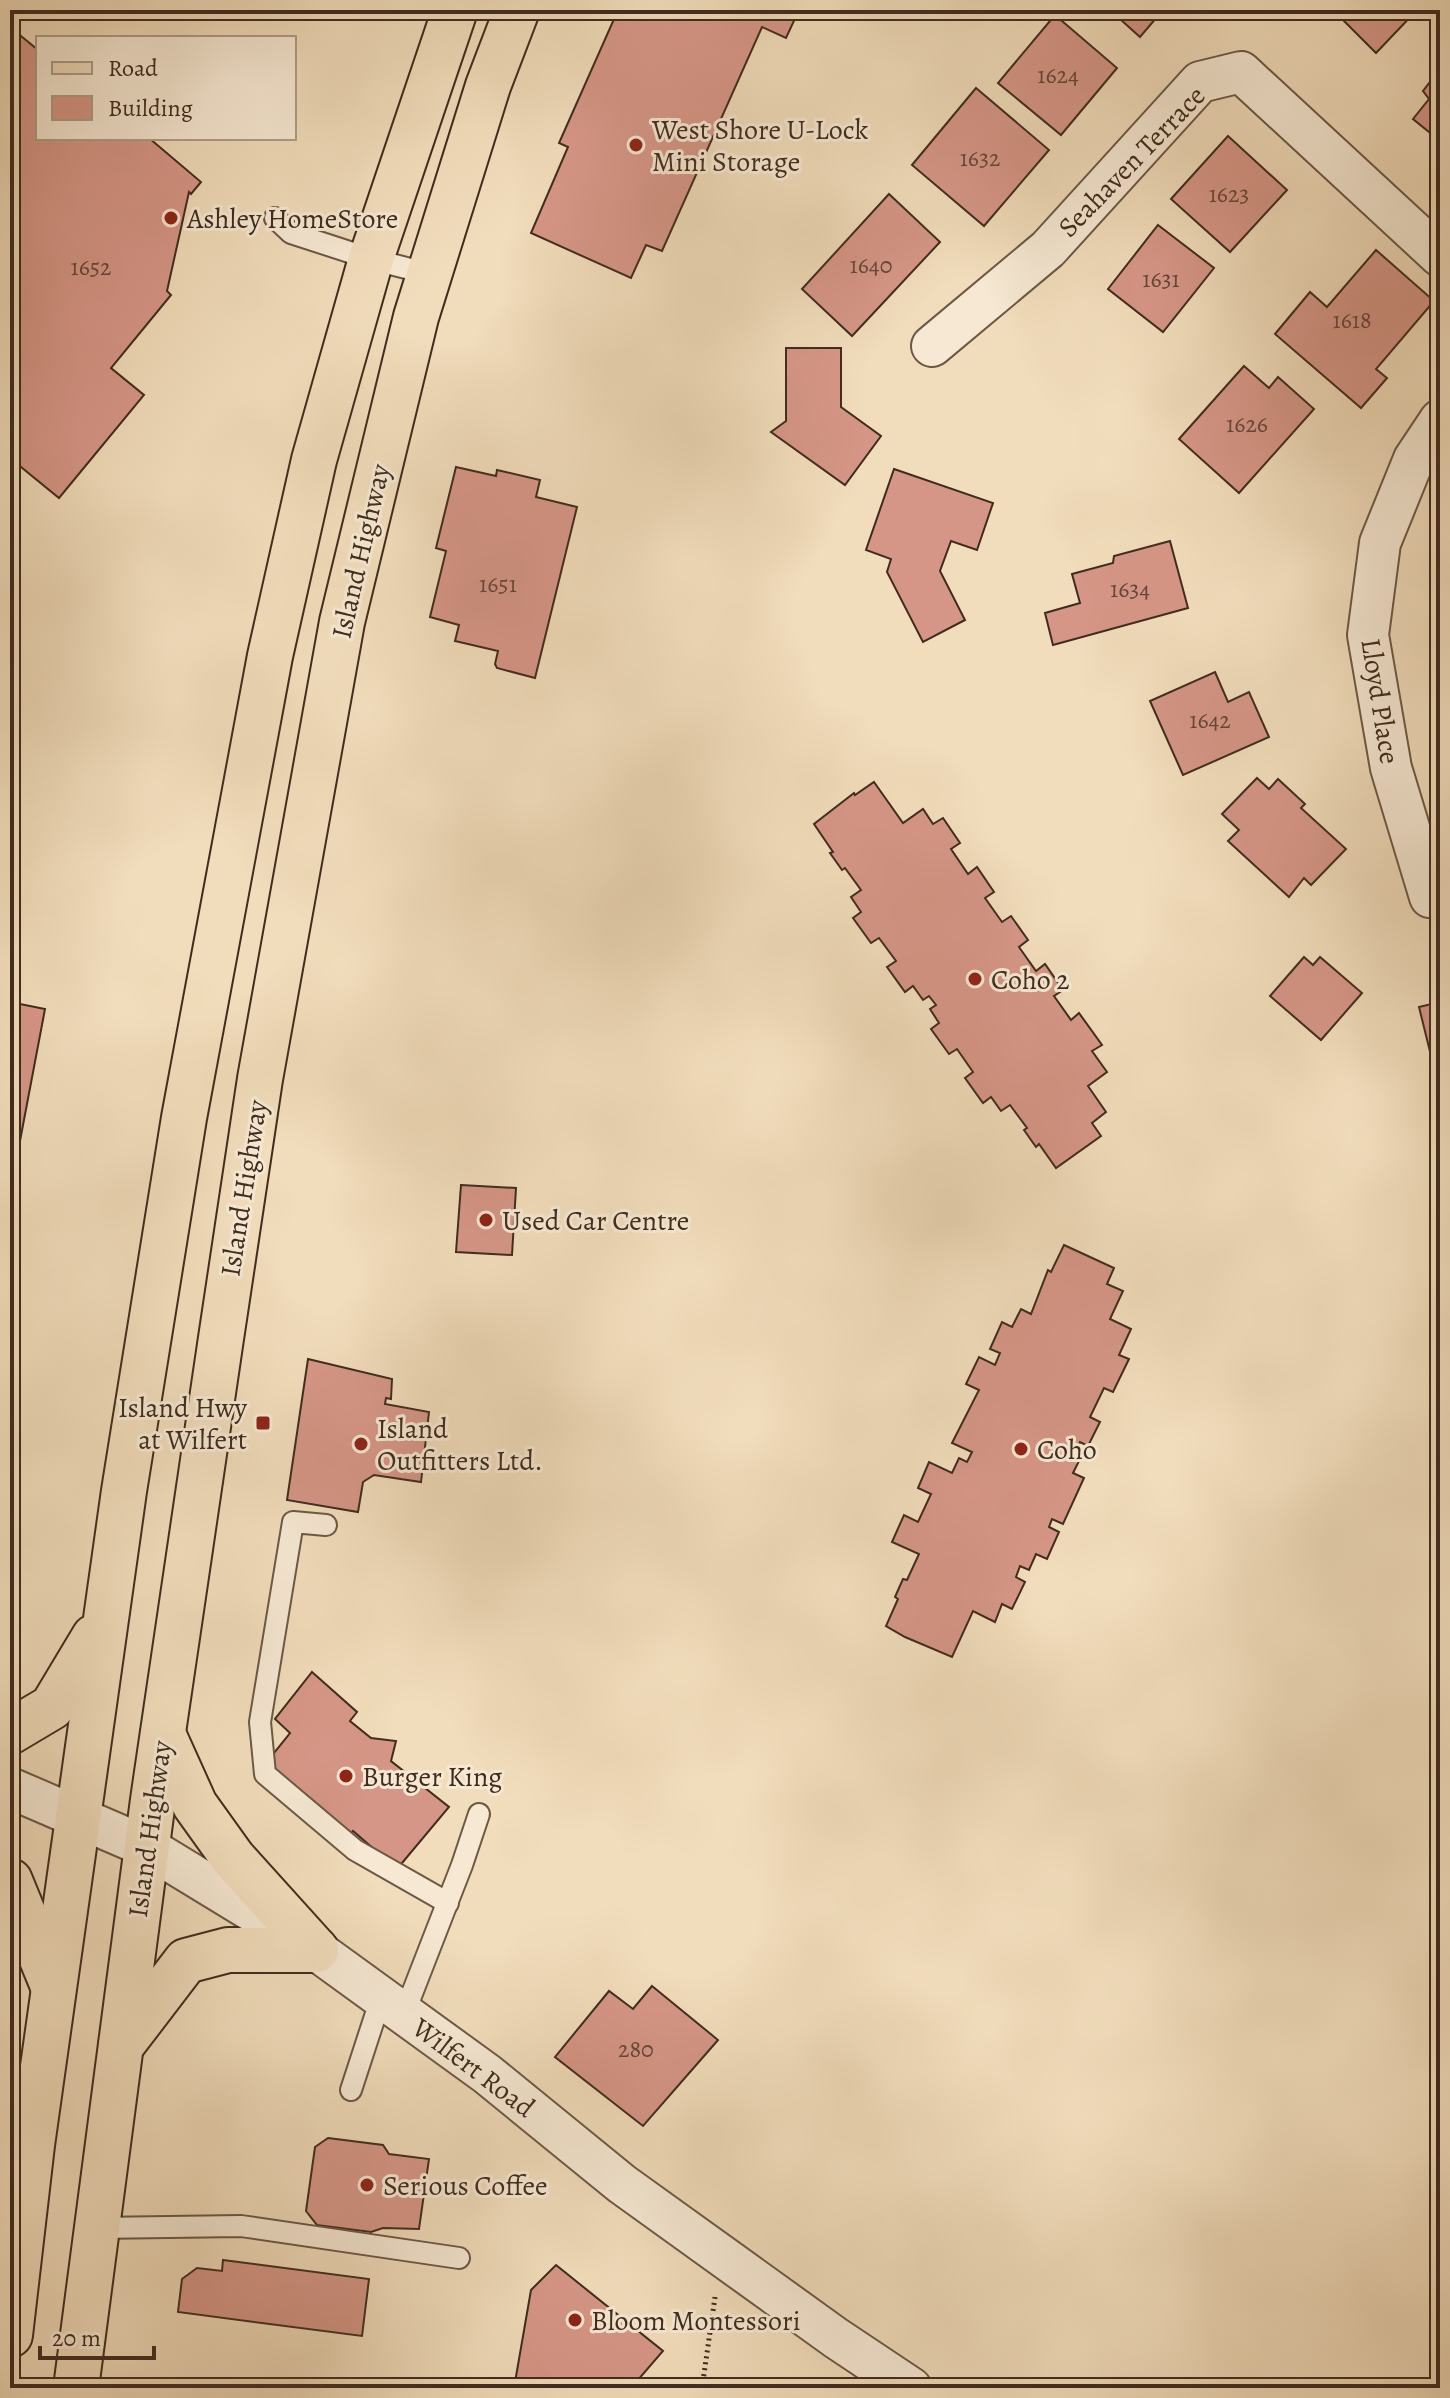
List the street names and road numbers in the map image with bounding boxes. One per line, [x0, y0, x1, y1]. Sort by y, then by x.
street label: Seahaven Terrace [1050, 78, 1214, 246]
street label: Island Highway [322, 460, 400, 642]
street label: Lloyd Place [1351, 636, 1409, 767]
street label: Island Highway [211, 1097, 277, 1279]
street label: Island Highway [119, 1738, 181, 1920]
street label: Wilfert Road [403, 2008, 543, 2127]

